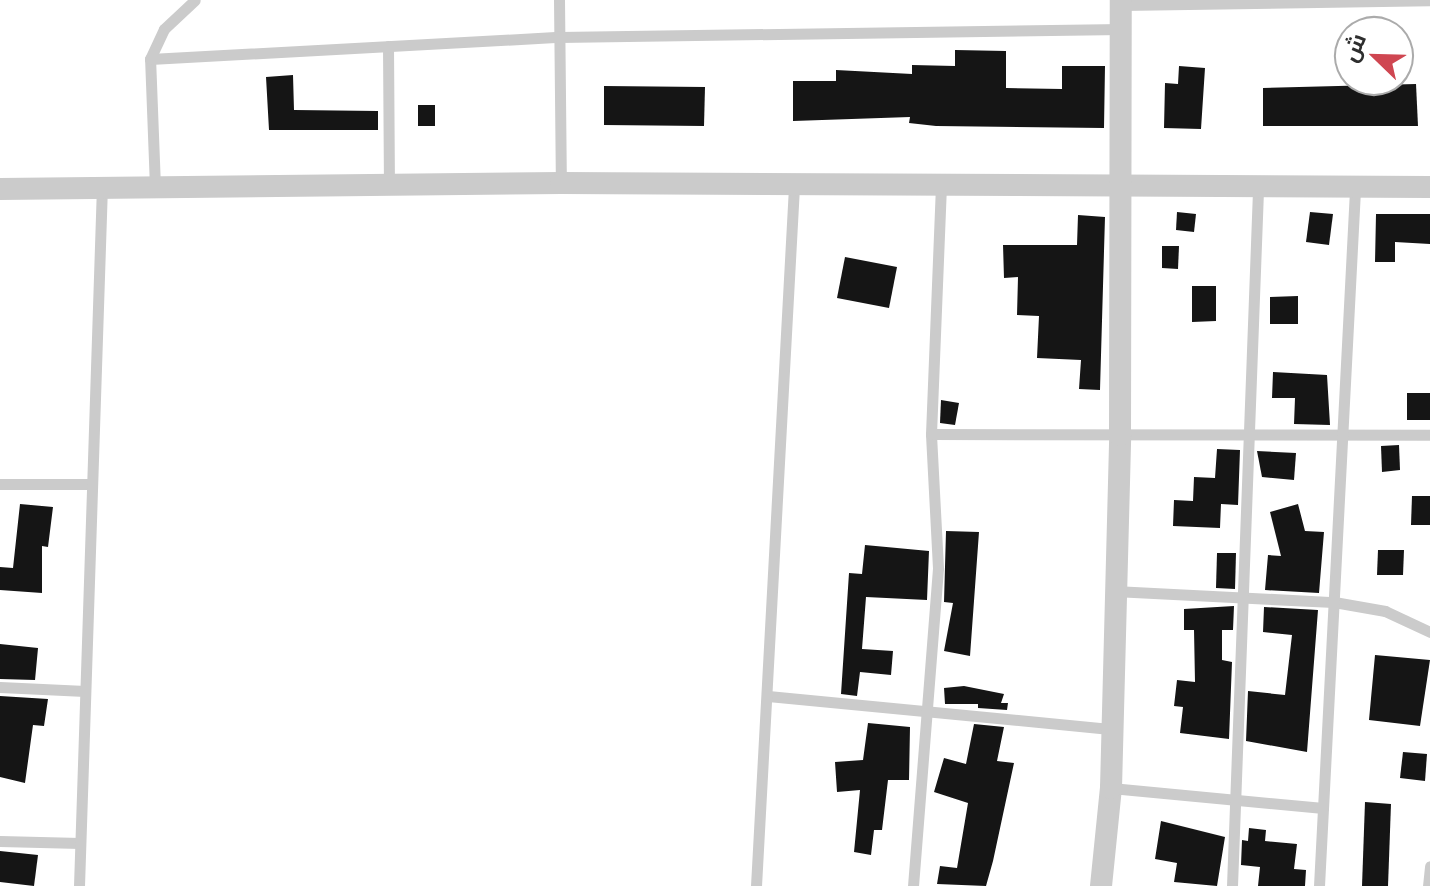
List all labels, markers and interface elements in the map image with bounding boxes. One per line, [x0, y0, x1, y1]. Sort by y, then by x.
north arrow [1334, 16, 1414, 96]
text: ش [1335, 29, 1371, 65]

